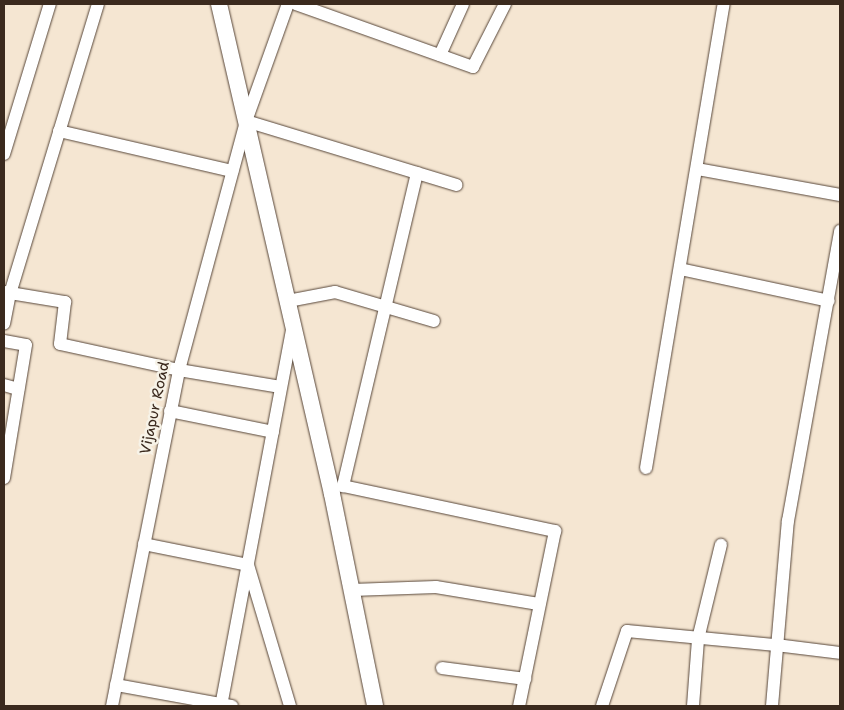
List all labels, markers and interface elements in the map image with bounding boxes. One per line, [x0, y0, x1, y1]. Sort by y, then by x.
street label: Vijapur Road [136, 360, 174, 456]

